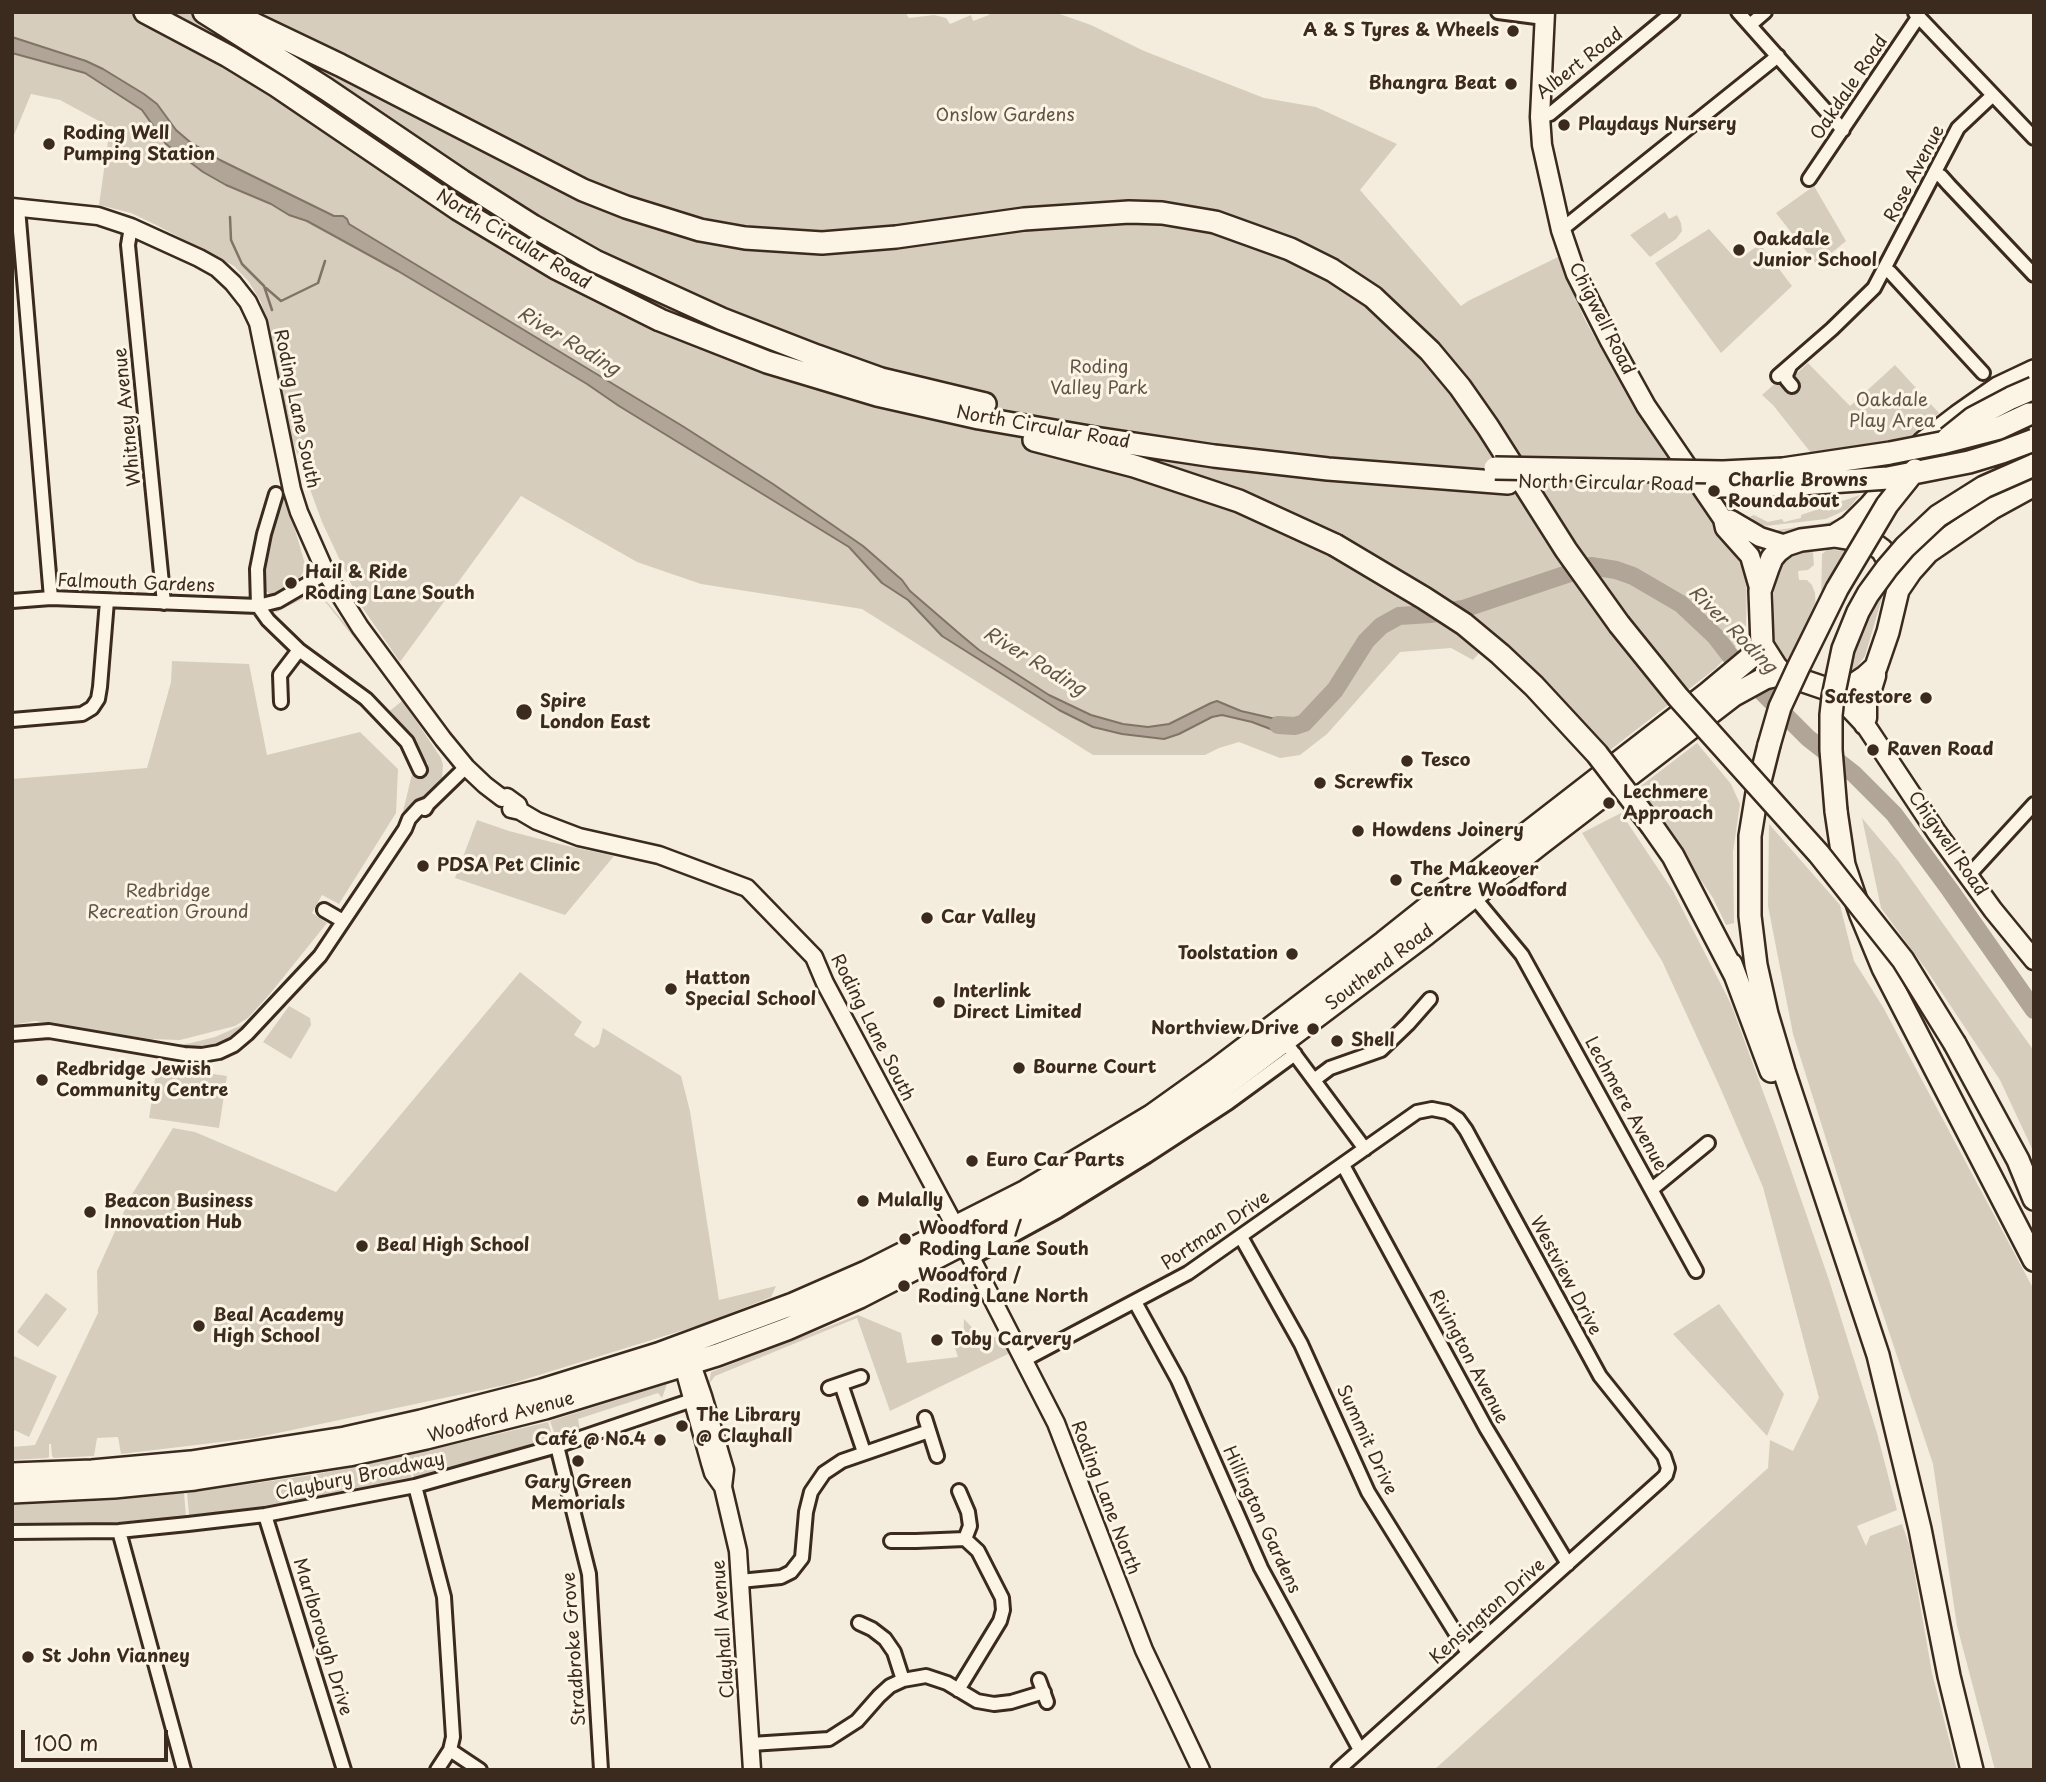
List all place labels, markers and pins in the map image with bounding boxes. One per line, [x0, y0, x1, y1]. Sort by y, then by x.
place label: A & S Tyres & Wheels [1303, 20, 1499, 42]
marker: A & S Tyres & Wheels [1505, 23, 1521, 39]
place label: Bhangra Beat [1369, 73, 1497, 95]
marker: Bhangra Beat [1503, 76, 1519, 92]
place label: Playdays Nursery [1578, 114, 1737, 136]
marker: Playdays Nursery [1556, 117, 1572, 133]
place label: Roding Well Pumping Station [63, 123, 215, 166]
marker: Roding Well Pumping Station [41, 136, 57, 152]
place label: Oakdale Junior School [1753, 229, 1877, 272]
marker: Oakdale Junior School [1731, 242, 1747, 258]
place label: Charlie Browns Roundabout [1728, 470, 1868, 512]
marker: Charlie Browns Roundabout [1706, 483, 1722, 499]
place label: Hail & Ride Roding Lane South [305, 562, 475, 604]
marker: Hail & Ride Roding Lane South [283, 575, 299, 591]
place label: Safestore [1825, 687, 1912, 709]
marker: Safestore [1918, 690, 1934, 706]
place label: Spire London East [540, 691, 650, 734]
marker: Spire London East [514, 702, 534, 722]
place label: Raven Road [1887, 739, 1994, 761]
marker: Raven Road [1865, 742, 1881, 758]
place label: Tesco [1421, 750, 1470, 772]
marker: Tesco [1399, 753, 1415, 769]
place label: Screwfix [1334, 772, 1413, 794]
marker: Screwfix [1312, 775, 1328, 791]
place label: Lechmere Approach [1623, 782, 1713, 824]
marker: Lechmere Approach [1601, 795, 1617, 811]
place label: Howdens Joinery [1372, 820, 1524, 842]
marker: Howdens Joinery [1350, 823, 1366, 839]
place label: PDSA Pet Clinic [437, 855, 580, 877]
marker: PDSA Pet Clinic [415, 858, 431, 874]
place label: The Makeover Centre Woodford [1410, 859, 1567, 902]
marker: The Makeover Centre Woodford [1388, 872, 1404, 888]
place label: Car Valley [941, 907, 1036, 929]
marker: Car Valley [919, 910, 935, 926]
place label: Toolstation [1178, 943, 1278, 965]
marker: Toolstation [1284, 946, 1300, 962]
place label: Hatton Special School [685, 968, 816, 1010]
marker: Hatton Special School [663, 981, 679, 997]
place label: Interlink Direct Limited [953, 981, 1082, 1024]
marker: Interlink Direct Limited [931, 994, 947, 1010]
place label: Northview Drive [1151, 1018, 1299, 1040]
marker: Northview Drive [1305, 1021, 1321, 1037]
place label: Shell [1351, 1030, 1394, 1052]
marker: Shell [1329, 1033, 1345, 1049]
place label: Bourne Court [1033, 1057, 1156, 1079]
place label: Redbridge Jewish Community Centre [56, 1059, 228, 1102]
marker: Bourne Court [1011, 1060, 1027, 1076]
marker: Redbridge Jewish Community Centre [34, 1072, 50, 1088]
place label: Euro Car Parts [986, 1150, 1124, 1172]
marker: Euro Car Parts [964, 1153, 980, 1169]
place label: Mulally [877, 1190, 943, 1212]
place label: Beacon Business Innovation Hub [104, 1191, 253, 1234]
marker: Mulally [855, 1193, 871, 1209]
marker: Beacon Business Innovation Hub [82, 1204, 98, 1220]
place label: Woodford / Roding Lane South [919, 1218, 1089, 1260]
marker: Woodford / Roding Lane South [897, 1231, 913, 1247]
place label: Beal High School [376, 1235, 529, 1257]
marker: Beal High School [354, 1238, 370, 1254]
place label: Woodford / Roding Lane North [918, 1265, 1089, 1308]
marker: Woodford / Roding Lane North [896, 1278, 912, 1294]
place label: Beal Academy High School [213, 1305, 344, 1348]
marker: Beal Academy High School [191, 1318, 207, 1334]
place label: Toby Carvery [951, 1329, 1072, 1351]
marker: Toby Carvery [929, 1332, 945, 1348]
place label: The Library @ Clayhall [696, 1405, 801, 1448]
marker: The Library @ Clayhall [674, 1418, 690, 1434]
place label: Café @ No.4 [535, 1429, 646, 1451]
marker: Café @ No.4 [652, 1432, 668, 1448]
marker: Gary Green Memorials [570, 1453, 586, 1469]
place label: Gary Green Memorials [524, 1472, 632, 1514]
place label: St John Vianney [42, 1646, 190, 1668]
marker: St John Vianney [20, 1649, 36, 1665]

